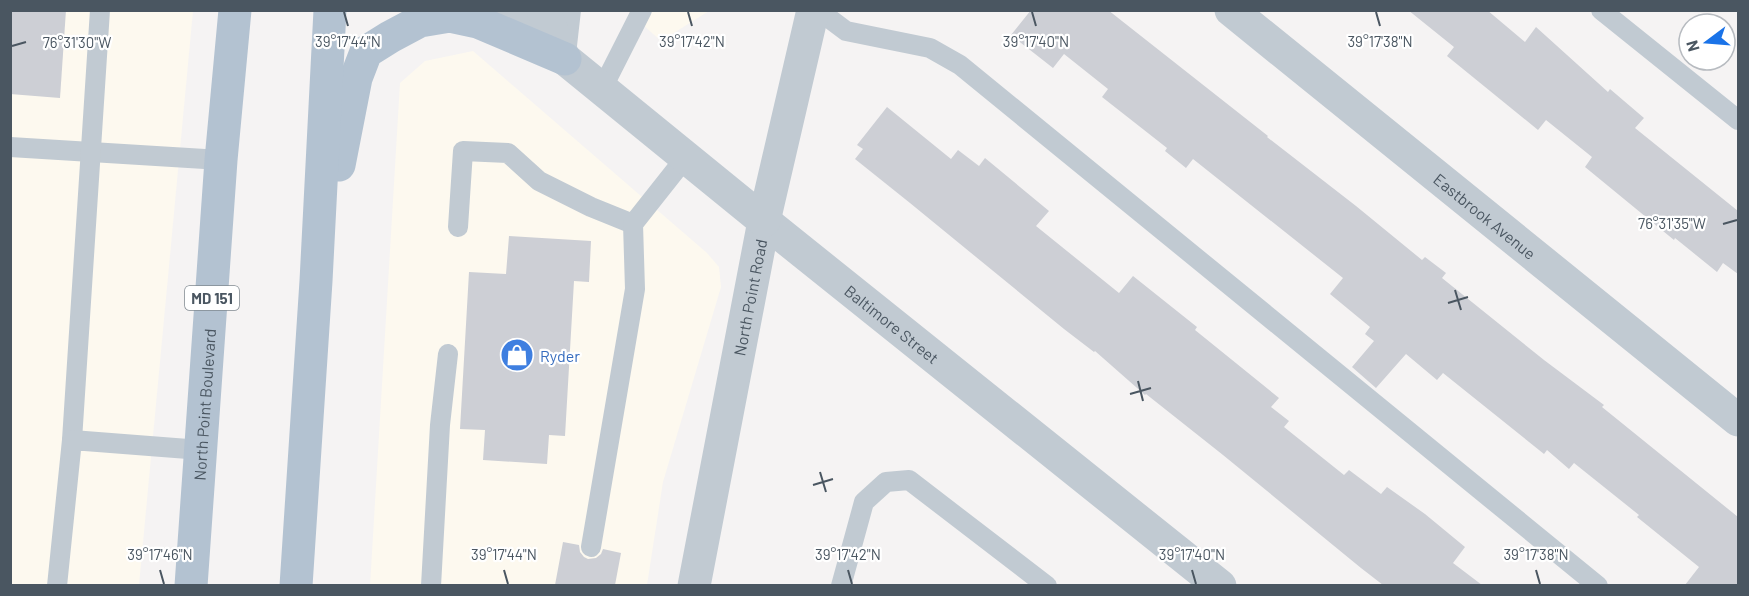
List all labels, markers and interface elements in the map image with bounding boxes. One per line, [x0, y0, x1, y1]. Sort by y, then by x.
north arrow [1677, 12, 1737, 72]
text: 39°17'44"N [315, 32, 381, 50]
text: 39°17'42"N [659, 32, 725, 50]
text: 39°17'40"N [1003, 32, 1069, 50]
text: 39°17'38"N [1347, 32, 1413, 50]
text: 76°31'30"W [43, 33, 111, 51]
text: N [1682, 39, 1703, 54]
street label: Eastbrook Avenue [1431, 169, 1540, 262]
text: 76°31'35"W [1638, 214, 1706, 232]
street label: North Point Road [729, 237, 770, 357]
street label: Baltimore Street [842, 280, 943, 367]
road number: MD 151 [185, 286, 239, 310]
street label: North Point Boulevard [189, 328, 219, 481]
shop icon: Ryder [499, 337, 535, 373]
place label: Ryder [540, 346, 580, 365]
text: 39°17'46"N [127, 545, 193, 563]
text: 39°17'44"N [471, 545, 537, 563]
text: 39°17'42"N [815, 545, 881, 563]
text: 39°17'40"N [1159, 545, 1225, 563]
text: 39°17'38"N [1503, 545, 1569, 563]

